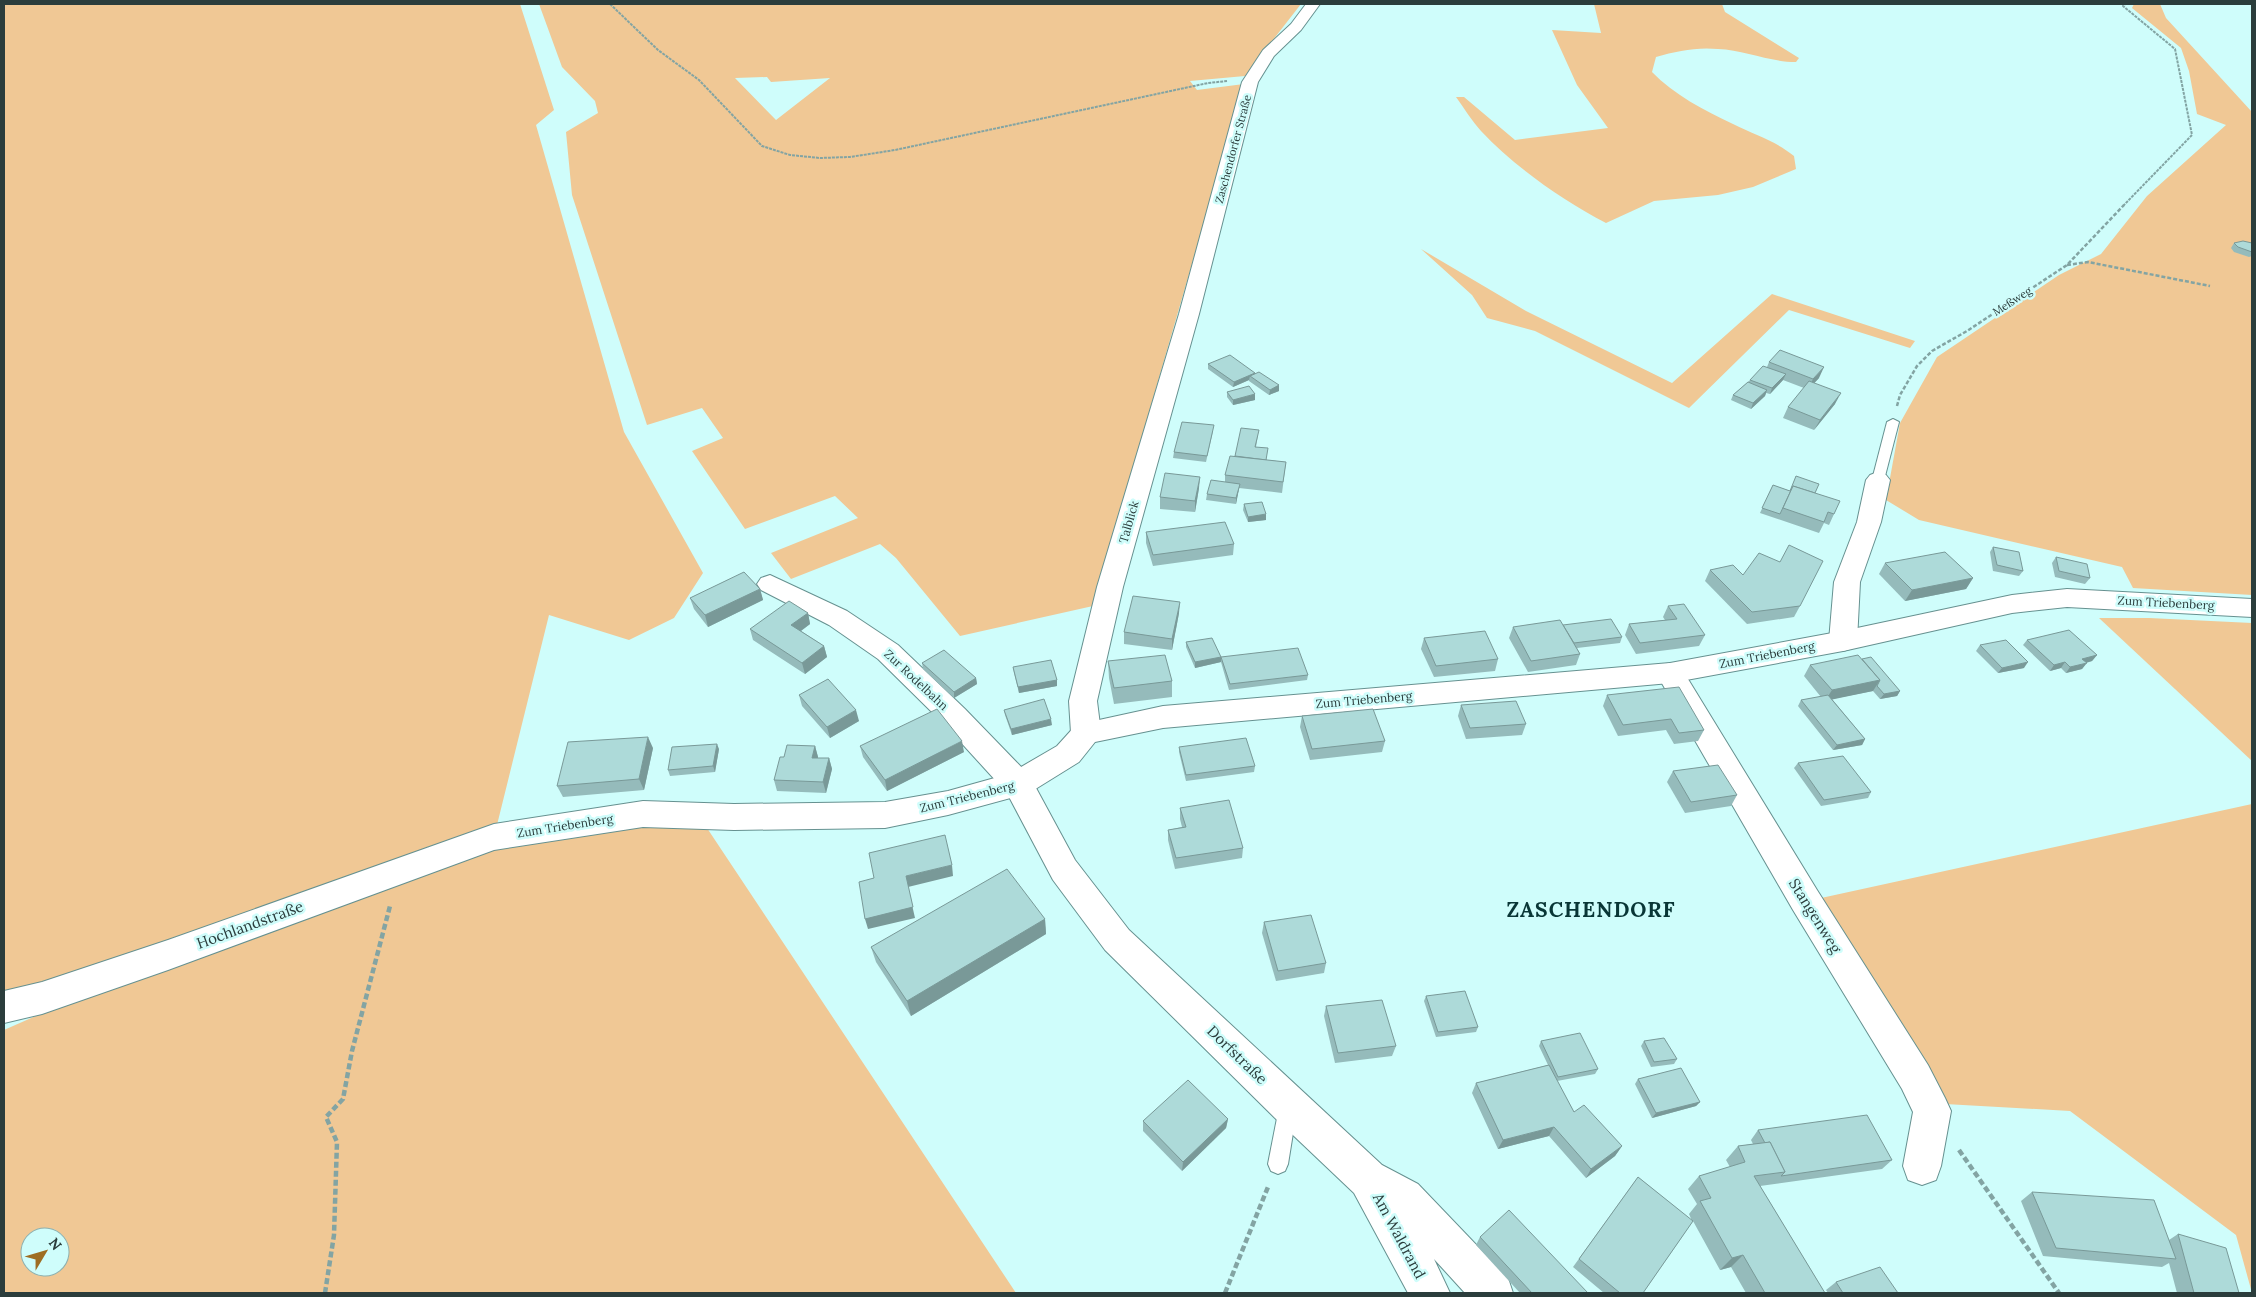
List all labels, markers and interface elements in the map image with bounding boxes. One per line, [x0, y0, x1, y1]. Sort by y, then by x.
street label: Zaschendorfer Straße [1212, 93, 1254, 205]
street label: Meßweg [1990, 283, 2035, 319]
street label: Talblick [1115, 498, 1142, 545]
street label: Zum Triebenberg [2117, 592, 2215, 613]
street label: Zum Triebenberg [1718, 638, 1816, 671]
street label: Zur Rodelbahn [881, 646, 951, 713]
street label: Zum Triebenberg [1315, 688, 1413, 711]
street label: Zum Triebenberg [918, 777, 1016, 816]
street label: Zum Triebenberg [516, 810, 614, 840]
street label: Stangenweg [1785, 875, 1846, 957]
street label: Hochlandstraße [194, 896, 306, 953]
district label: ZASCHENDORF [1506, 896, 1676, 923]
street label: Dorfstraße [1203, 1021, 1272, 1088]
street label: Am Waldrand [1368, 1189, 1430, 1282]
north arrow [20, 1227, 70, 1277]
text: N [45, 1234, 66, 1254]

